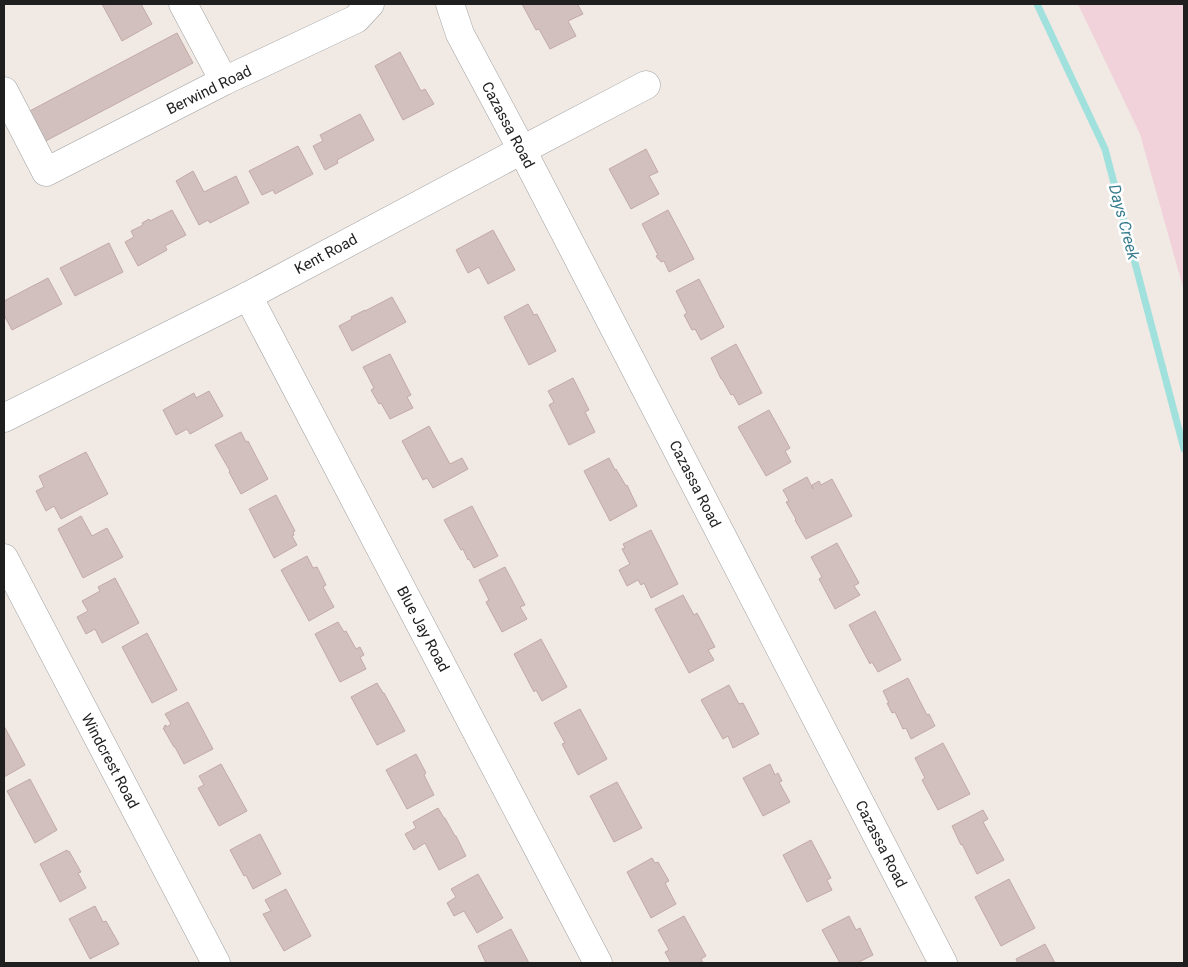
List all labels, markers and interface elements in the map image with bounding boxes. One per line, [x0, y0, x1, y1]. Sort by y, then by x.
street label: Berwind Road [164, 62, 254, 118]
street label: Cazassa Road [478, 79, 538, 171]
water label: Days Creek [1105, 182, 1143, 263]
street label: Kent Road [292, 230, 360, 278]
street label: Cazassa Road [665, 437, 725, 531]
street label: Blue Jay Road [393, 583, 453, 675]
street label: Windcrest Road [77, 710, 143, 812]
street label: Cazassa Road [851, 797, 911, 891]

